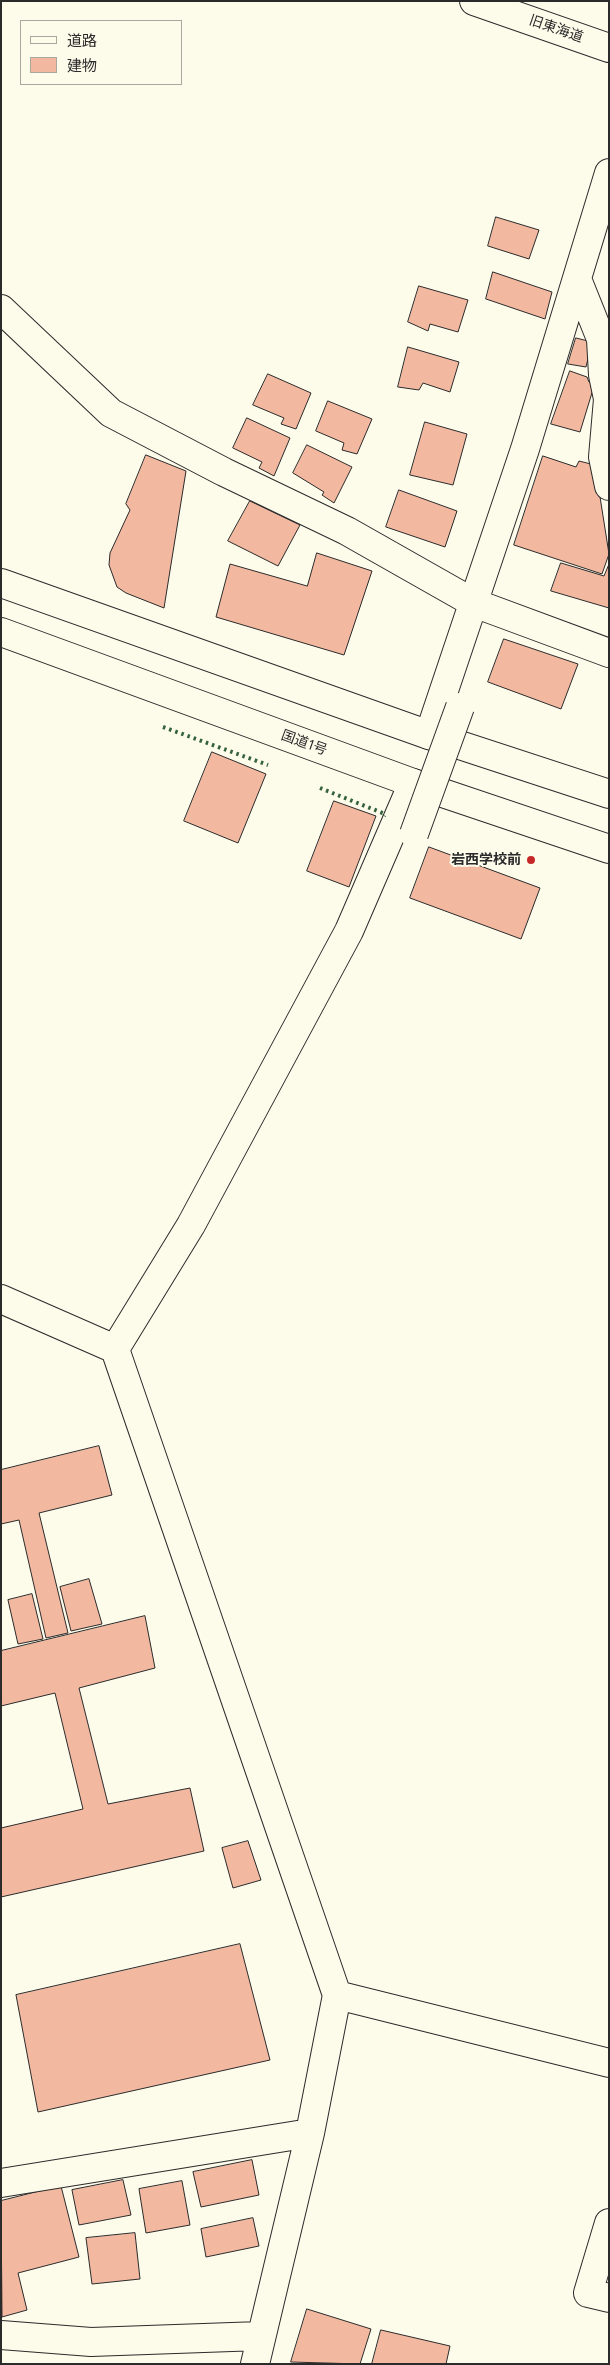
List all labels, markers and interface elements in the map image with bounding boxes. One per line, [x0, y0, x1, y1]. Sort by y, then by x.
street label: 旧東海道 [527, 12, 585, 46]
legend [20, 20, 182, 85]
text: 道路 [67, 32, 97, 50]
text: 建物 [67, 57, 97, 75]
street label: 国道1号 [279, 727, 329, 759]
place label: 岩西学校前 [451, 852, 521, 868]
marker: 岩西学校前 [525, 854, 537, 866]

